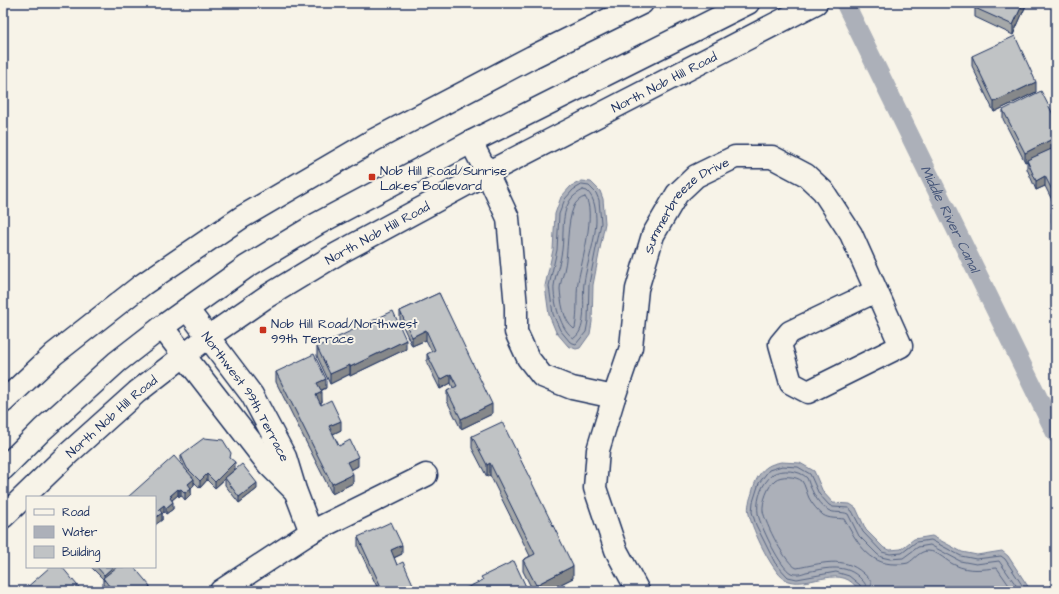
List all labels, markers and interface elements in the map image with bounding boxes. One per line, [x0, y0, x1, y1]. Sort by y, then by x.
street label: North Nob Hill Road [608, 48, 720, 117]
street label: Summerbreeze Drive [640, 153, 732, 256]
place label: Nob Hill Road/Sunrise Lakes Boulevard [380, 162, 507, 195]
water label: Middle River Canal [915, 162, 985, 278]
marker: Nob Hill Road/Sunrise Lakes Boulevard [367, 172, 377, 182]
street label: North Nob Hill Road [322, 198, 433, 269]
place label: Nob Hill Road/Northwest 99th Terrace [271, 315, 418, 348]
marker: Nob Hill Road/Northwest 99th Terrace [258, 325, 268, 335]
street label: Northwest 99th Terrace [197, 328, 294, 464]
street label: North Nob Hill Road [62, 371, 162, 462]
legend [26, 496, 156, 568]
text: Road [62, 504, 90, 521]
text: Water [62, 524, 98, 541]
text: Building [62, 544, 100, 562]

